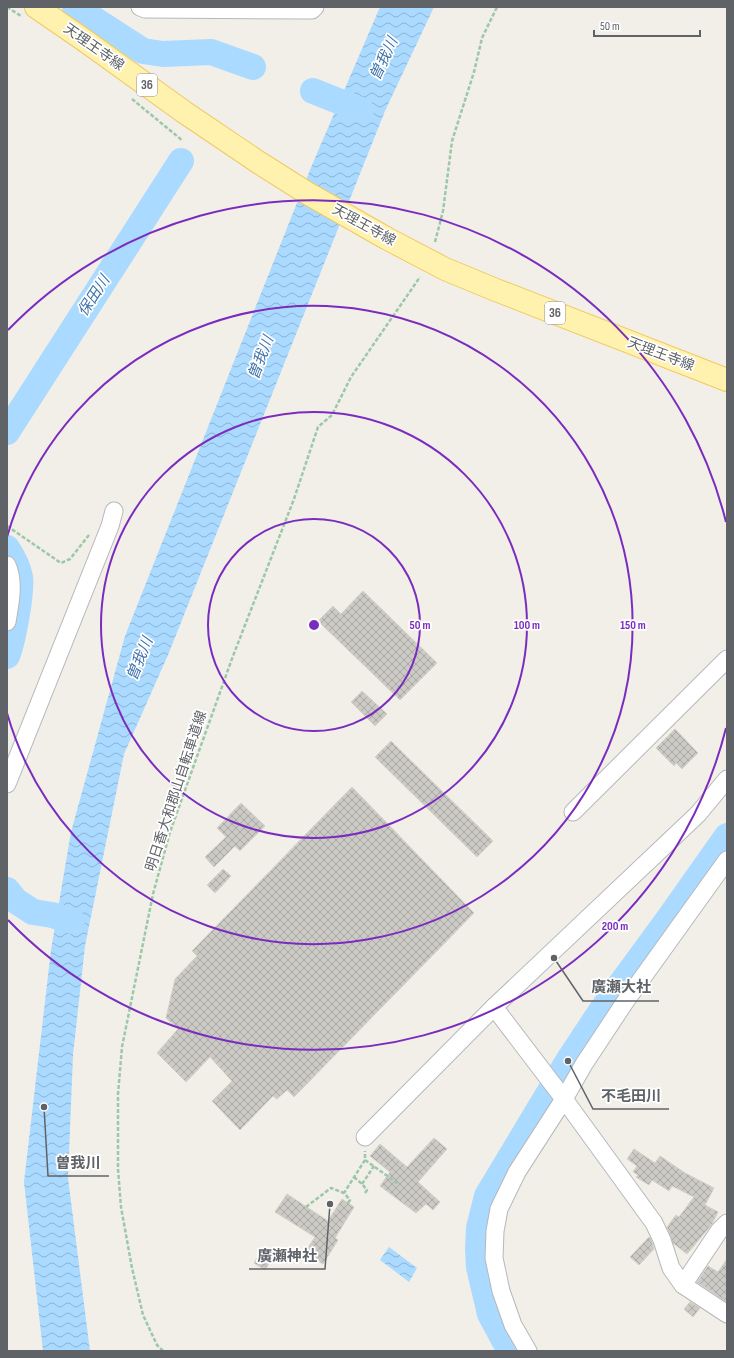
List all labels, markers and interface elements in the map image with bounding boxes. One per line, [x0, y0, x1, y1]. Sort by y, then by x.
scale bar [594, 12, 700, 38]
text: 50 m [600, 19, 620, 34]
street label: 天理王寺線 [60, 20, 128, 74]
water label: 曽我川 [366, 33, 403, 83]
road number: 36 [137, 74, 157, 96]
street label: 天理王寺線 [329, 201, 399, 249]
water label: 保田川 [74, 270, 115, 320]
road number: 36 [545, 302, 565, 324]
water label: 曽我川 [244, 332, 279, 382]
street label: 天理王寺線 [625, 334, 697, 374]
centre of rings [307, 618, 321, 632]
text: 50 m [410, 618, 430, 633]
text: 100 m [514, 618, 540, 633]
text: 150 m [620, 618, 646, 633]
water label: 曽我川 [123, 633, 158, 683]
street label: 明日香大和郡山自転車道線 [142, 708, 210, 874]
text: 200 m [602, 919, 628, 934]
callout: 廣瀬大社 [583, 974, 659, 1001]
text: 廣瀬大社 [591, 978, 651, 997]
callout: 不毛田川 [593, 1082, 669, 1109]
text: 不毛田川 [601, 1087, 661, 1106]
callout: 曽我川 [48, 1149, 109, 1176]
text: 曽我川 [55, 1154, 101, 1173]
callout: 廣瀬神社 [249, 1242, 325, 1269]
text: 廣瀬神社 [257, 1247, 317, 1266]

